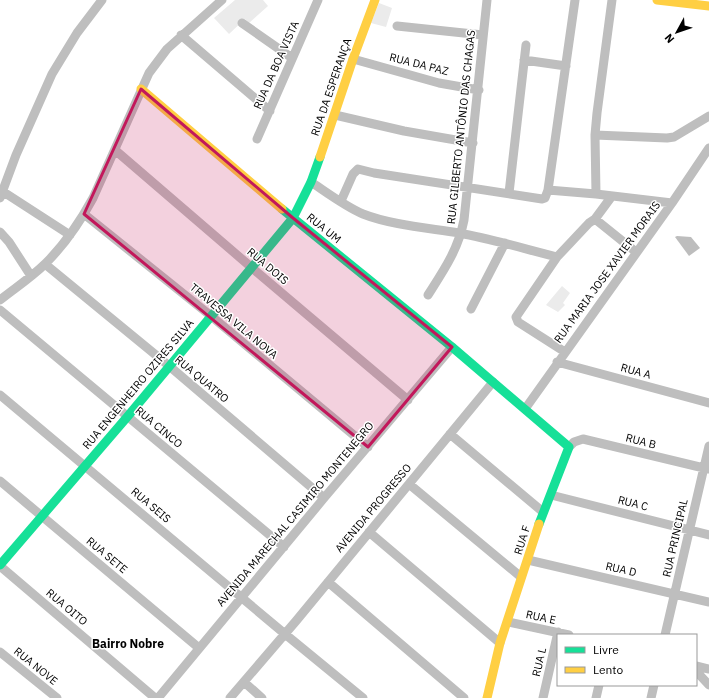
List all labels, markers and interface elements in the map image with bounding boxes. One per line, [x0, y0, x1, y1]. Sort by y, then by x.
north arrow [657, 12, 697, 52]
street label: RUA DA BOA VISTA [250, 19, 302, 111]
street label: RUA GILBERTO ANTÔNIO DAS CHAGAS [444, 29, 478, 225]
text: N [661, 31, 677, 46]
street label: RUA DA ESPERANÇA [308, 36, 354, 138]
street label: RUA DA PAZ [388, 50, 450, 78]
street label: RUA MARIA JOSE XAVIER MORAIS [551, 198, 663, 346]
street label: RUA UM [304, 210, 344, 246]
street label: RUA DOIS [244, 245, 292, 287]
street label: TRAVESSA VILA NOVA [187, 280, 281, 362]
street label: RUA ENGENHEIRO OZIRES SILVA [79, 316, 197, 452]
street label: RUA QUATRO [172, 352, 232, 406]
street label: RUA A [619, 360, 653, 382]
street label: RUA CINCO [133, 403, 186, 451]
street label: AVENIDA MARECHAL CASIMIRO MONTENEGRO [213, 419, 377, 609]
street label: RUA B [624, 430, 658, 452]
street label: AVENIDA PROGRESSO [332, 461, 414, 555]
street label: RUA SEIS [128, 484, 174, 526]
street label: RUA C [616, 492, 650, 514]
street label: RUA PRINCIPAL [659, 497, 691, 578]
street label: RUA F [511, 524, 533, 556]
street label: RUA SETE [84, 534, 130, 576]
street label: RUA D [604, 559, 638, 579]
street label: RUA OITO [43, 586, 91, 629]
street label: RUA E [525, 607, 557, 627]
legend [557, 634, 697, 686]
district label: Bairro Nobre [92, 636, 164, 651]
text: Livre [593, 642, 619, 657]
street label: RUA NOVE [11, 644, 61, 688]
street label: RUA L [529, 646, 549, 678]
text: Lento [593, 662, 623, 677]

